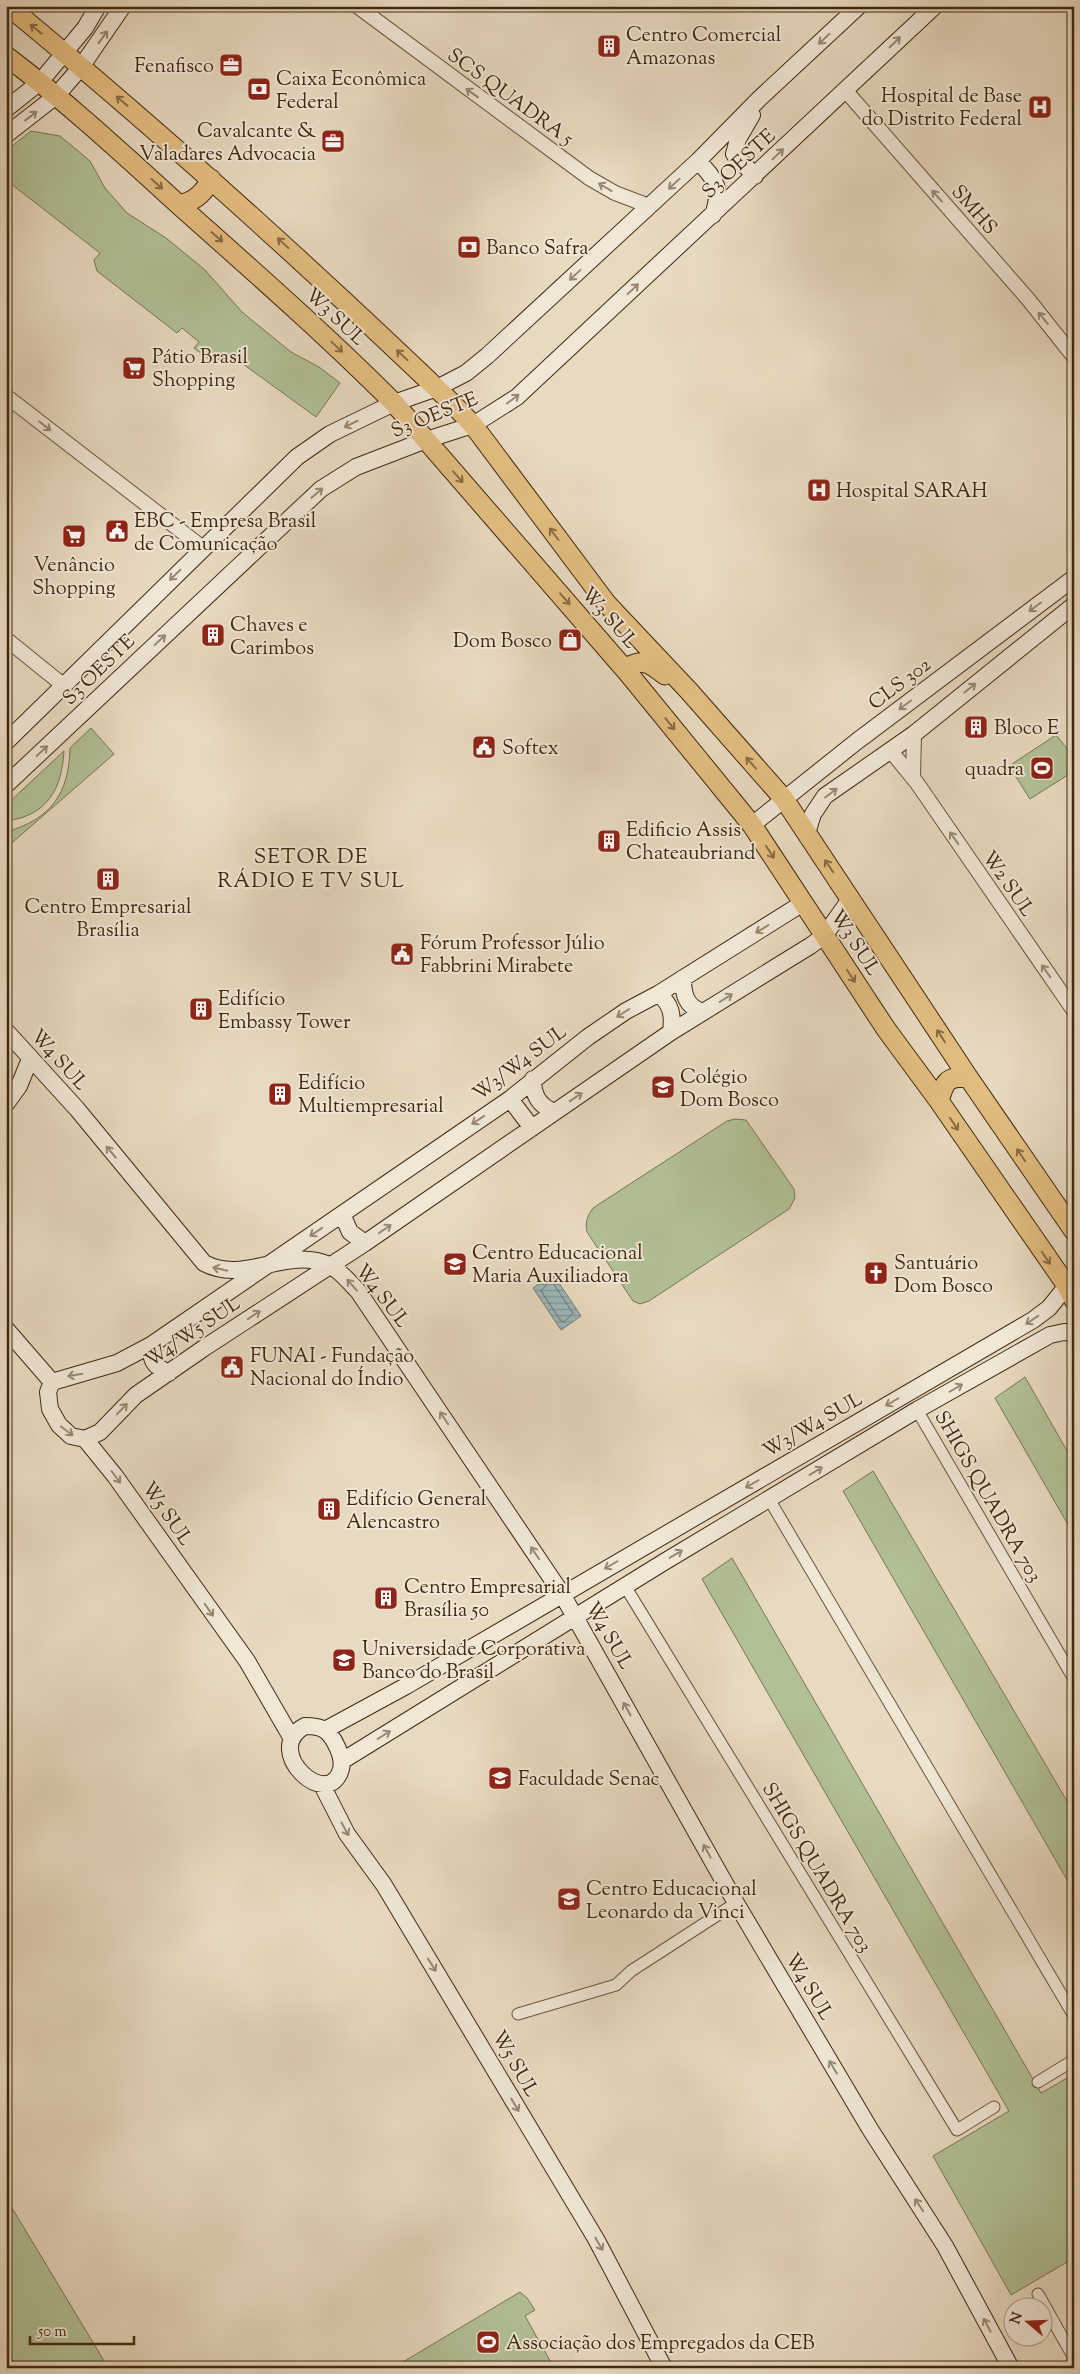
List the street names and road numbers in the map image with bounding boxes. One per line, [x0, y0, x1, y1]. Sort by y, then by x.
street label: SCS QUADRA 5 [440, 42, 579, 154]
street label: S3 OESTE [696, 123, 783, 207]
street label: SMHS [943, 179, 1003, 242]
street label: W3 SUL [297, 282, 371, 354]
street label: S3 OESTE [387, 386, 483, 447]
street label: W3 SUL [573, 581, 643, 656]
street label: S3 OESTE [57, 629, 143, 713]
street label: CLS 302 [863, 652, 938, 718]
street label: W2 SUL [974, 846, 1040, 923]
street label: W3 SUL [822, 905, 886, 982]
street label: W3/W4 SUL [468, 1019, 573, 1109]
street label: W4 SUL [23, 1024, 94, 1098]
street label: W4 SUL [347, 1258, 415, 1335]
street label: W4/W5 SUL [140, 1290, 247, 1376]
street label: W3/W4 SUL [758, 1386, 868, 1466]
street label: SHIGS QUADRA 703 [926, 1406, 1048, 1588]
street label: W5 SUL [133, 1476, 199, 1552]
street label: W4 SUL [577, 1597, 639, 1676]
street label: SHIGS QUADRA 703 [753, 1778, 878, 1959]
street label: W4 SUL [776, 1948, 839, 2026]
street label: W5 SUL [483, 2026, 544, 2103]

